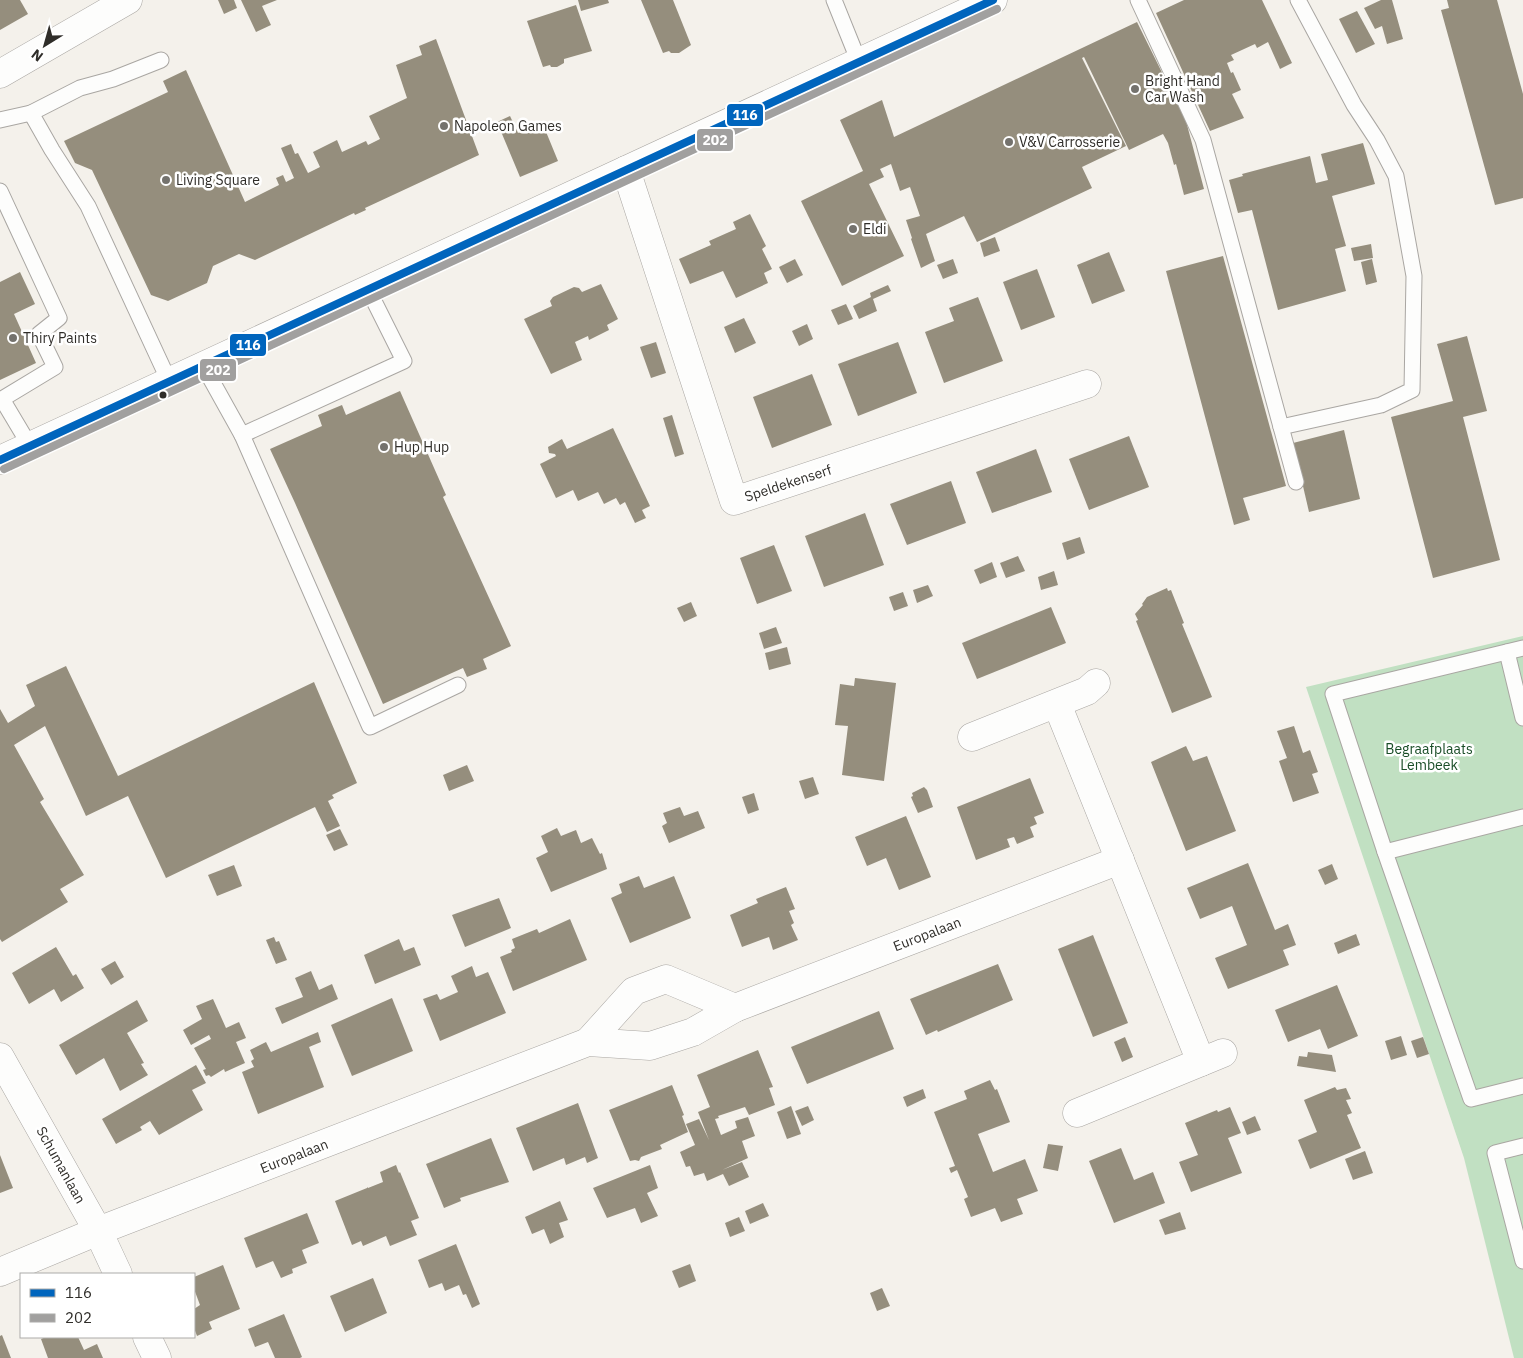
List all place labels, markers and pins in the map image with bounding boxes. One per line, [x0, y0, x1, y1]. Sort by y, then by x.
place label: Bright Hand Car Wash [1145, 72, 1220, 106]
marker: Bright Hand Car Wash [1129, 83, 1141, 95]
place label: Napoleon Games [454, 117, 562, 135]
marker: Napoleon Games [438, 120, 450, 132]
place label: V&V Carrosserie [1019, 133, 1120, 151]
marker: V&V Carrosserie [1003, 136, 1015, 148]
place label: Living Square [176, 171, 260, 189]
marker: Living Square [160, 174, 172, 186]
place label: Eldi [863, 220, 887, 238]
marker: Eldi [847, 223, 859, 235]
place label: Thiry Paints [23, 329, 97, 347]
marker: Thiry Paints [7, 332, 19, 344]
unlabelled marker [158, 390, 168, 400]
place label: Hup Hup [394, 438, 449, 456]
marker: Hup Hup [378, 441, 390, 453]

